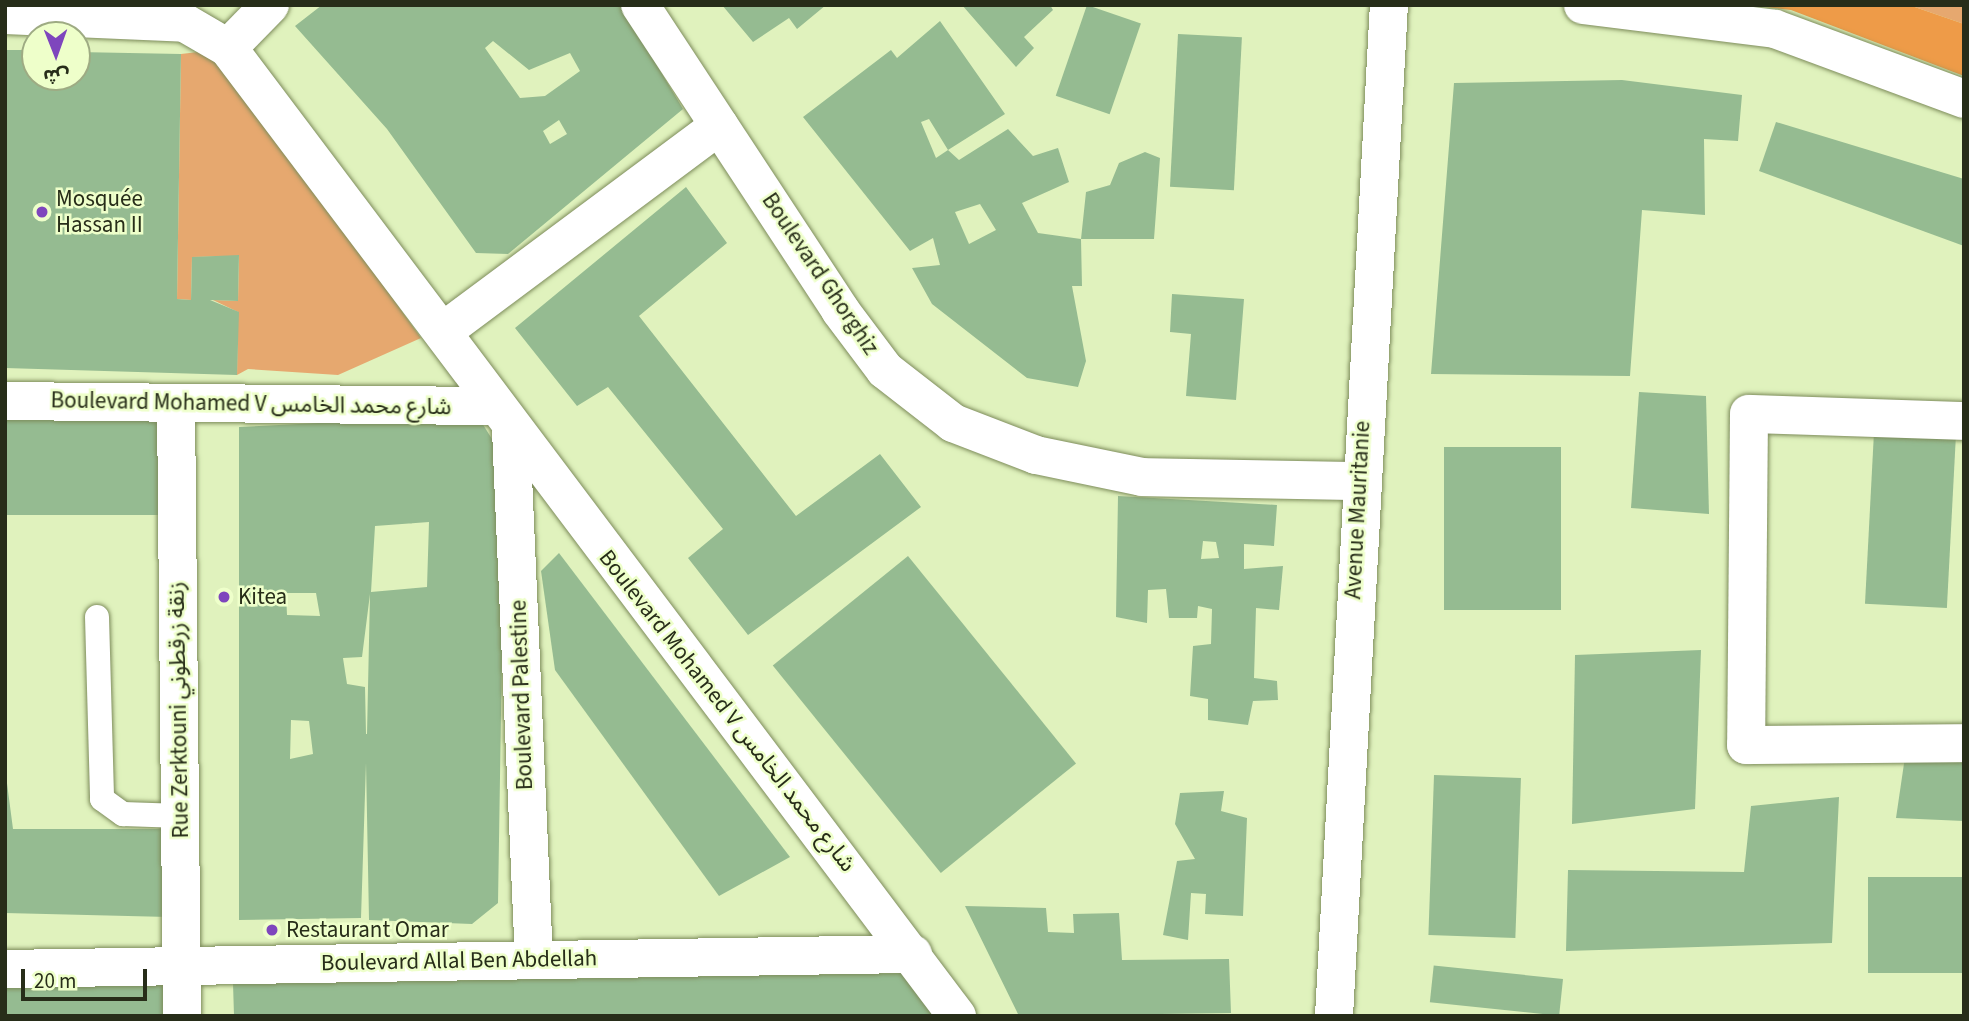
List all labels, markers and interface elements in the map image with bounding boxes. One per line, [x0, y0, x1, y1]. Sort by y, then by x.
north arrow [21, 21, 91, 91]
text: ش [43, 62, 70, 89]
place label: Mosquée Hassan II [56, 185, 143, 239]
street label: Boulevard Ghorghiz [756, 188, 884, 360]
marker: Mosquée Hassan II [34, 204, 50, 220]
street label: Boulevard Mohamed V شارع محمد الخامس [50, 387, 452, 421]
street label: Avenue Mauritanie [1340, 420, 1376, 600]
street label: Boulevard Mohamed V شارع محمد الخامس [593, 545, 861, 877]
street label: Rue Zerktouni زنقة زرقطوني [163, 581, 195, 839]
place label: Kitea [238, 583, 287, 611]
marker: Kitea [216, 589, 232, 605]
street label: Boulevard Palestine [505, 599, 539, 791]
place label: Restaurant Omar [286, 916, 449, 944]
marker: Restaurant Omar [264, 922, 280, 938]
street label: Boulevard Allal Ben Abdellah [321, 945, 597, 977]
scale bar [24, 954, 150, 998]
text: 20 m [34, 966, 76, 996]

